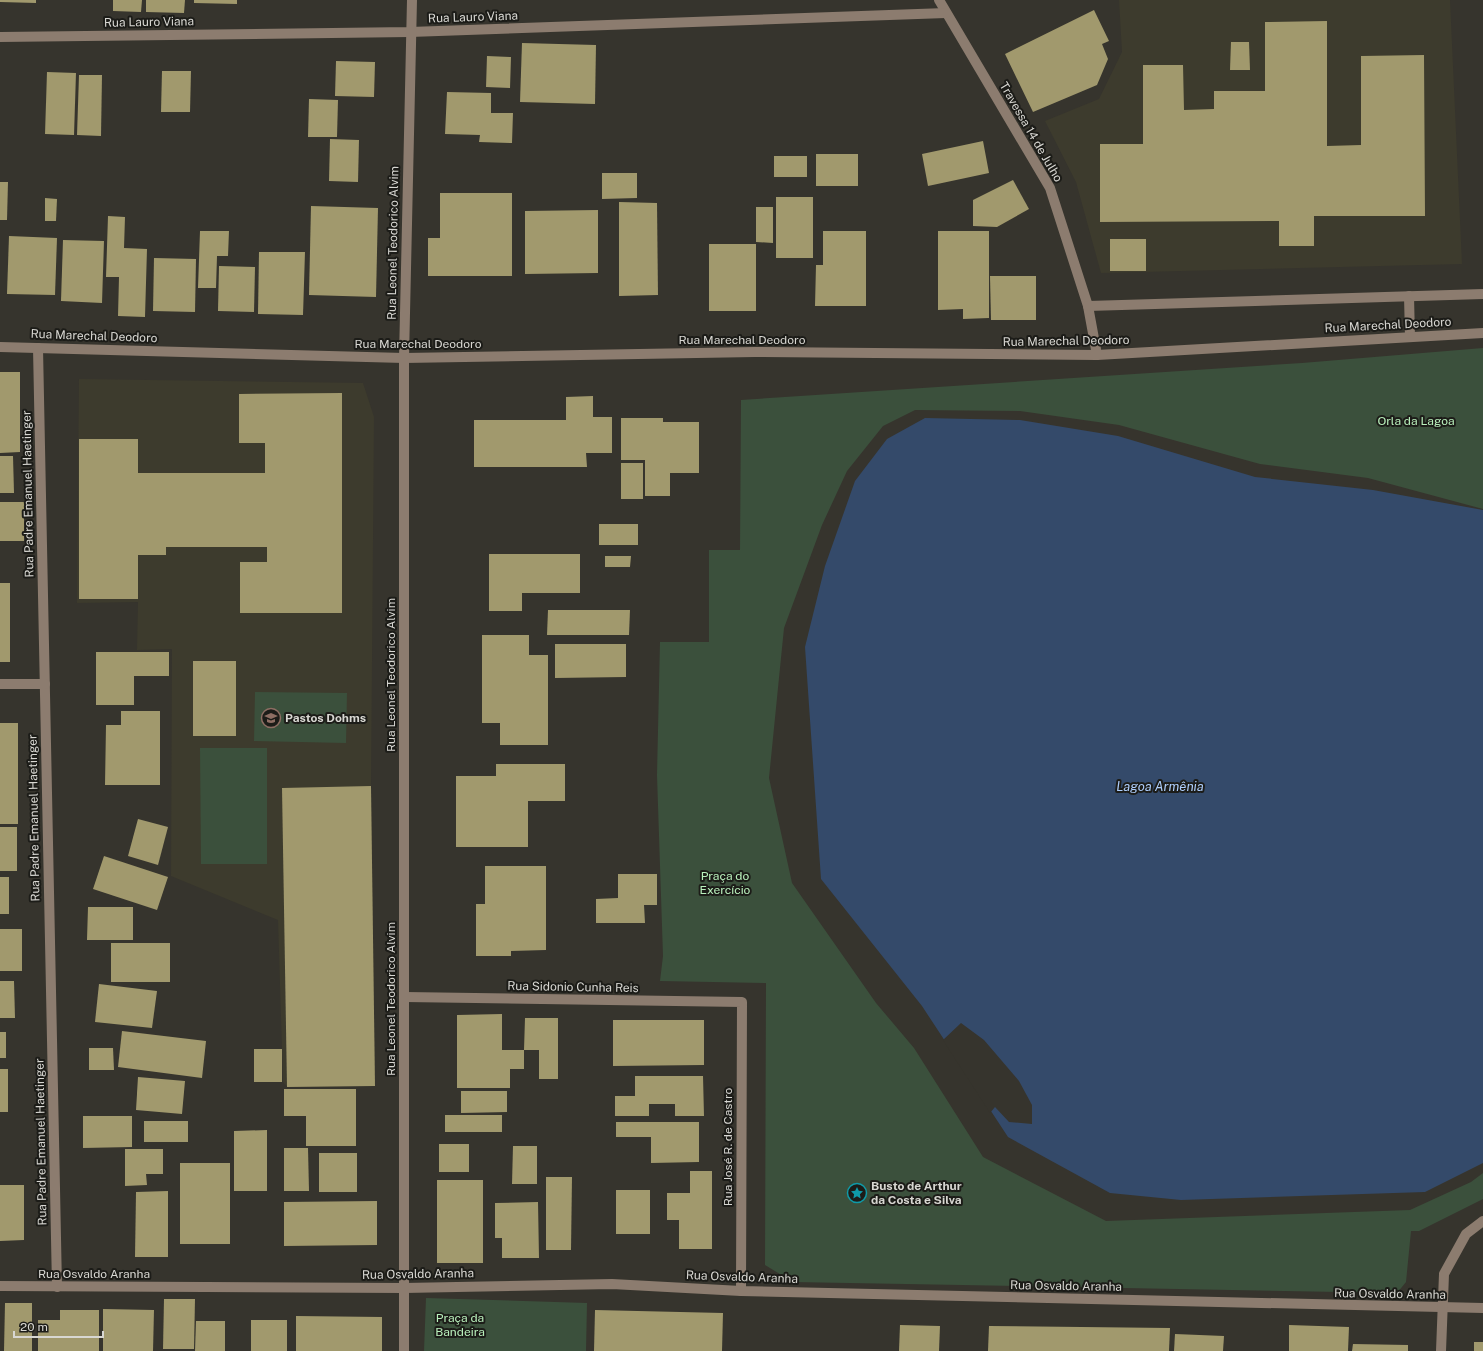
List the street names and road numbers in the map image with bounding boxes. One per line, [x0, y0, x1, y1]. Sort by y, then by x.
street label: Rua Lauro Viana [428, 8, 518, 26]
street label: Rua Lauro Viana [104, 14, 194, 30]
street label: Travessa 14 de Julho [997, 80, 1065, 185]
street label: Rua Leonel Teodorico Alvim [385, 166, 401, 320]
street label: Rua Marechal Deodoro [1324, 315, 1452, 335]
street label: Rua Marechal Deodoro [30, 327, 158, 345]
street label: Rua Marechal Deodoro [679, 333, 806, 347]
street label: Rua Marechal Deodoro [1002, 333, 1130, 349]
street label: Rua Marechal Deodoro [355, 337, 482, 351]
street label: Rua Padre Emanuel Haetinger [20, 410, 36, 578]
street label: Rua Leonel Teodorico Alvim [384, 598, 398, 752]
street label: Rua Padre Emanuel Haetinger [26, 734, 42, 902]
street label: Rua Leonel Teodorico Alvim [384, 922, 398, 1076]
street label: Rua Sidonio Cunha Reis [507, 979, 639, 995]
street label: Rua Padre Emanuel Haetinger [33, 1058, 49, 1226]
street label: Rua José R. de Castro [721, 1087, 735, 1206]
street label: Rua Osvaldo Aranha [362, 1266, 474, 1282]
street label: Rua Osvaldo Aranha [38, 1267, 150, 1281]
street label: Rua Osvaldo Aranha [686, 1268, 798, 1286]
street label: Rua Osvaldo Aranha [1010, 1278, 1122, 1294]
street label: Rua Osvaldo Aranha [1334, 1286, 1446, 1302]

